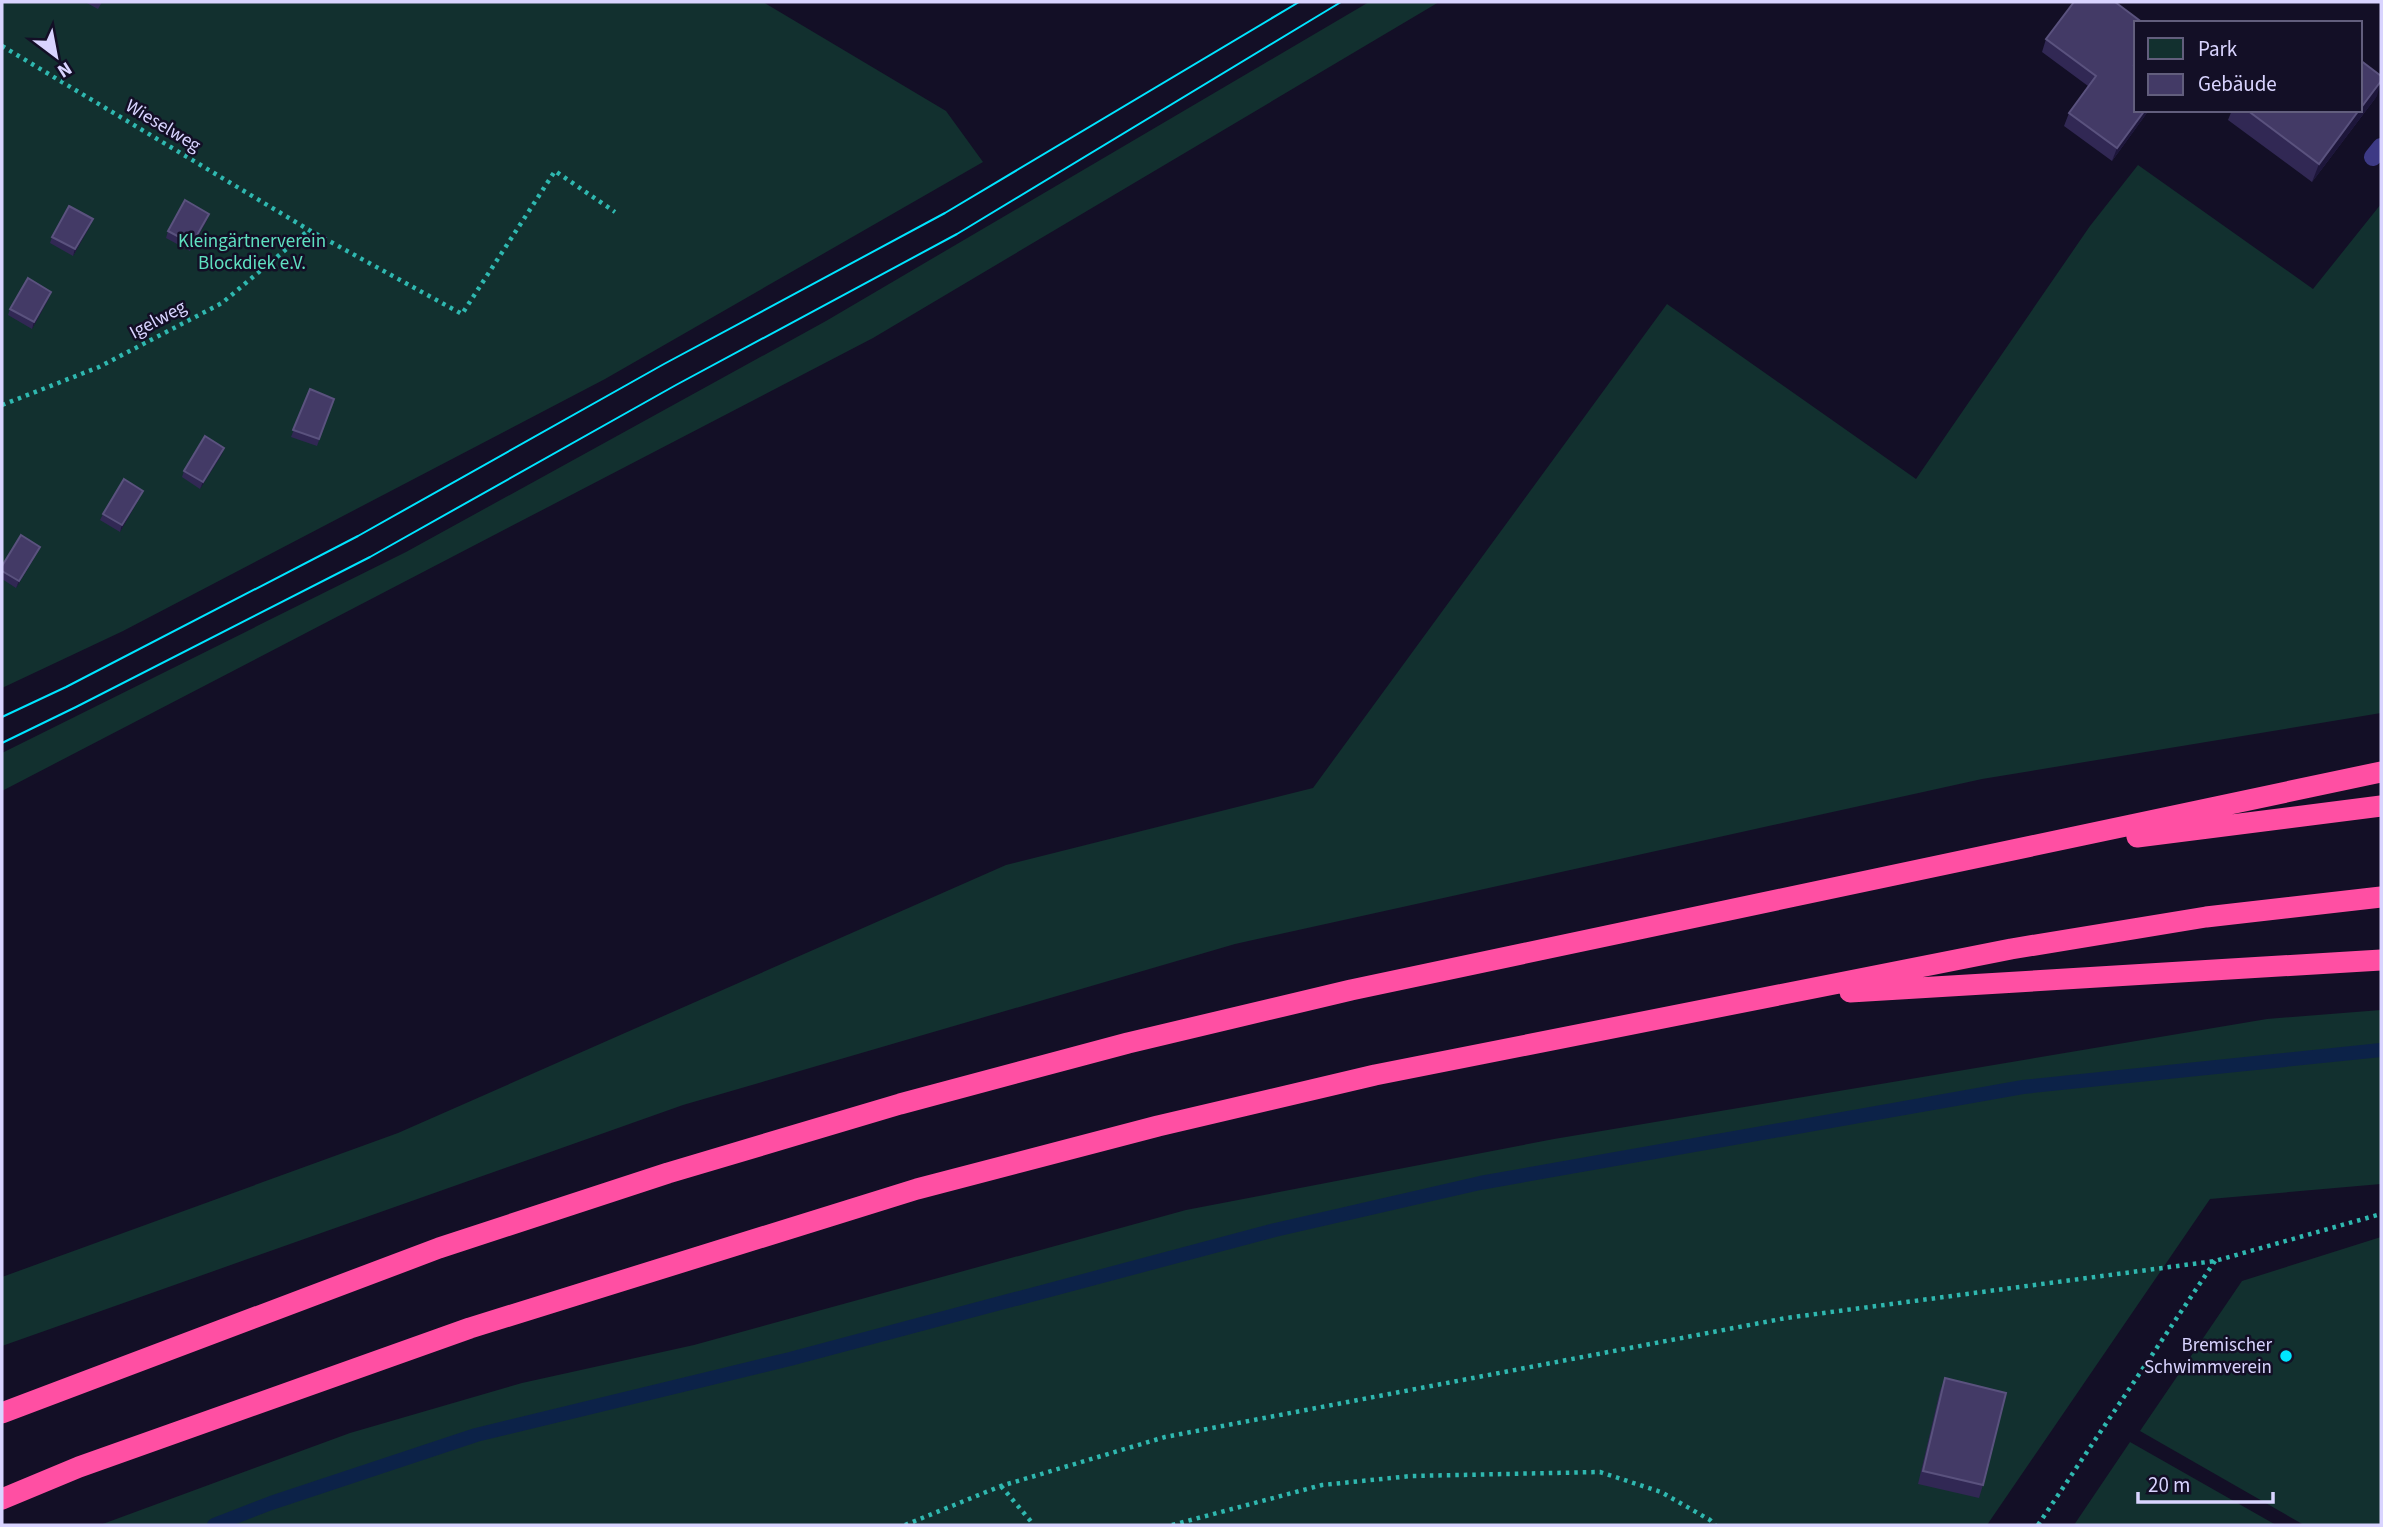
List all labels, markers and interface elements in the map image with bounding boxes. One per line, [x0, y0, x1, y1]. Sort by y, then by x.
north arrow [21, 21, 91, 91]
legend [2134, 21, 2362, 112]
text: Park [2198, 34, 2238, 64]
text: N [52, 54, 77, 84]
text: Gebäude [2198, 69, 2277, 99]
street label: Wieselweg [120, 93, 206, 159]
park label: Kleingärtnerverein Blockdiek e.V. [178, 228, 326, 277]
street label: Igelweg [125, 294, 192, 346]
place label: Bremischer Schwimmverein [2144, 1332, 2272, 1381]
marker: Bremischer Schwimmverein [2278, 1348, 2294, 1364]
scale bar [2138, 1460, 2273, 1504]
text: 20 m [2148, 1470, 2190, 1500]

